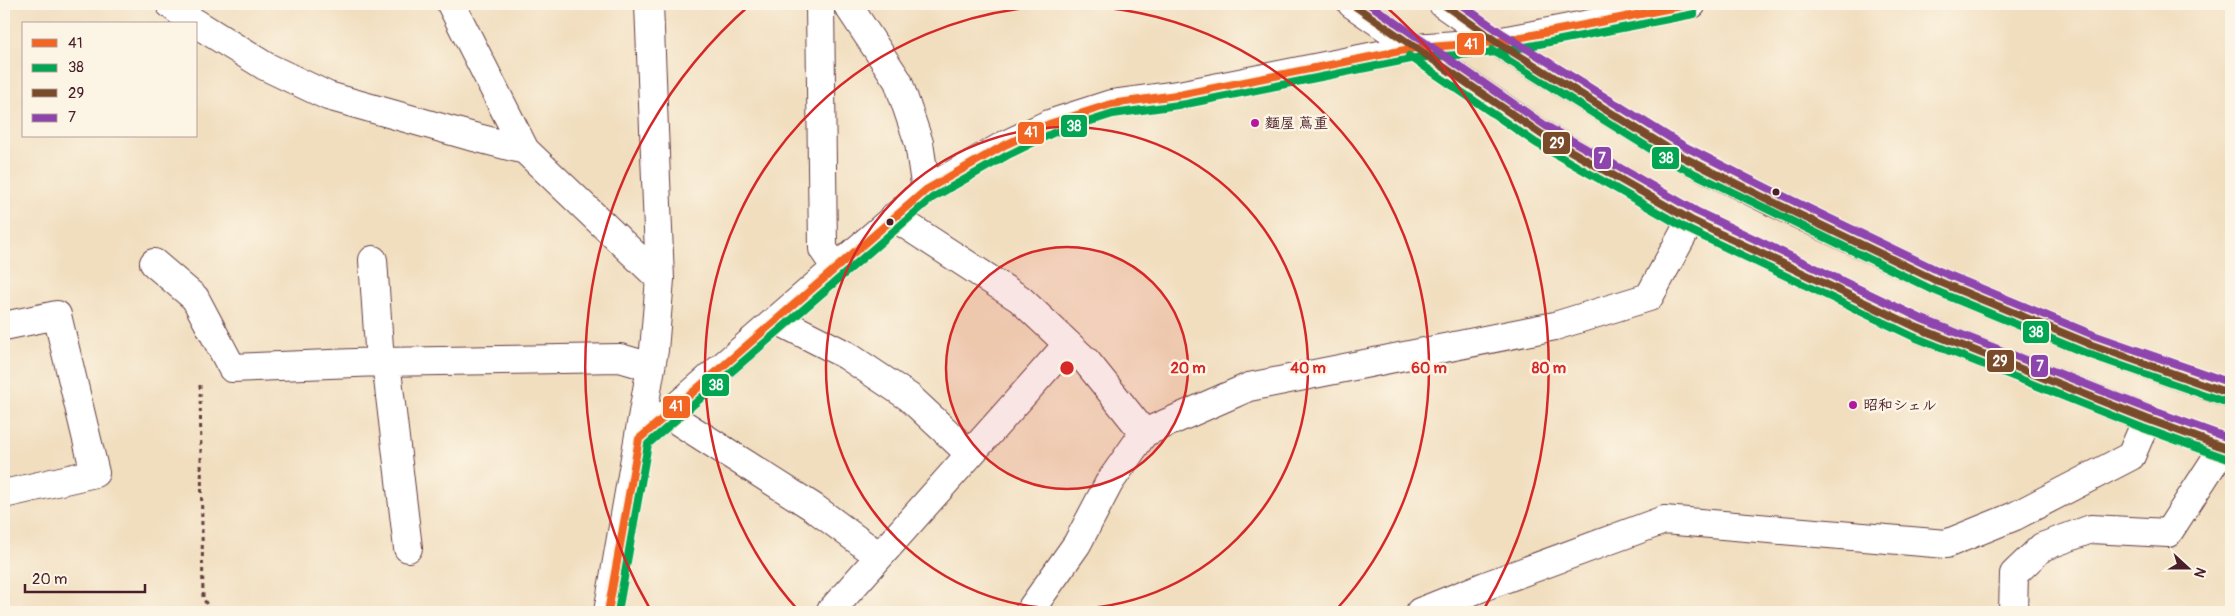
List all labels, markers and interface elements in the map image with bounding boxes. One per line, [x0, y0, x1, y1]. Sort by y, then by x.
legend [22, 22, 198, 138]
line badge: 41 [1456, 32, 1485, 56]
text: 41 [68, 34, 83, 53]
text: 41 [1464, 36, 1478, 53]
text: 38 [68, 58, 84, 77]
text: 29 [68, 84, 84, 103]
text: 7 [68, 108, 76, 127]
line badge: 38 [1060, 114, 1088, 138]
place label: 麵屋 蔦重 [1265, 114, 1328, 133]
marker: 麵屋 蔦重 [1249, 117, 1261, 129]
text: 38 [1067, 118, 1081, 135]
line badge: 41 [1017, 121, 1045, 145]
text: 41 [1024, 124, 1038, 141]
line badge: 29 [1542, 131, 1571, 155]
text: 29 [1549, 135, 1565, 152]
line badge: 7 [1593, 146, 1612, 170]
line badge: 38 [1651, 146, 1680, 170]
text: 7 [1598, 150, 1606, 167]
text: 38 [1659, 150, 1673, 167]
unlabelled marker [1771, 187, 1781, 197]
unlabelled marker [885, 217, 895, 227]
line badge: 38 [2022, 320, 2050, 344]
text: 38 [2029, 324, 2043, 341]
line badge: 29 [1986, 349, 2015, 373]
text: 29 [1992, 353, 2008, 370]
line badge: 7 [2030, 354, 2049, 378]
text: 7 [2036, 358, 2044, 375]
centre of rings [1058, 359, 1076, 377]
text: 20 m [1170, 359, 1206, 378]
text: 40 m [1290, 359, 1326, 378]
text: 60 m [1411, 359, 1447, 378]
text: 80 m [1532, 359, 1566, 378]
line badge: 38 [701, 373, 730, 397]
text: 38 [709, 377, 723, 394]
line badge: 41 [662, 395, 691, 419]
place label: 昭和シェル [1863, 396, 1937, 415]
text: 41 [669, 398, 683, 415]
marker: 昭和シェル [1847, 399, 1859, 411]
north arrow [2162, 544, 2212, 594]
scale bar [25, 561, 145, 593]
text: N [2190, 565, 2209, 580]
text: 20 m [32, 570, 67, 589]

